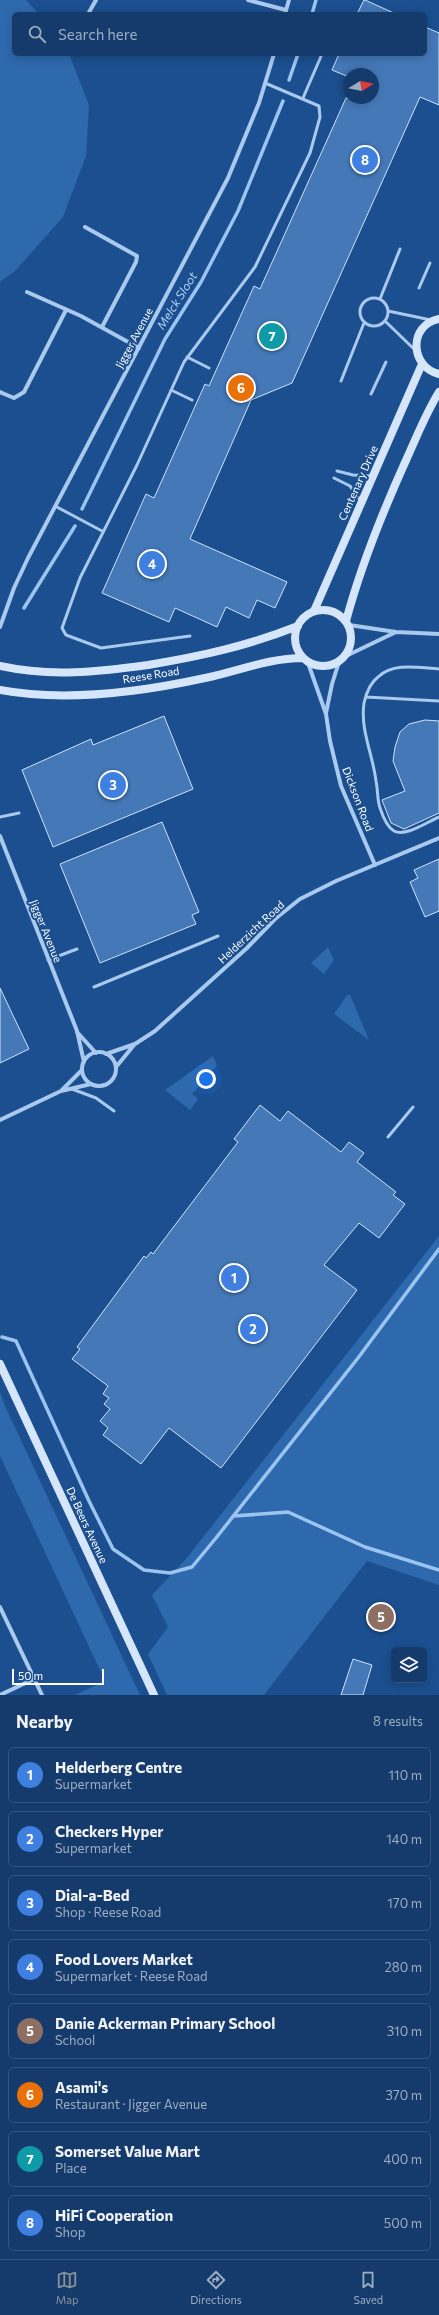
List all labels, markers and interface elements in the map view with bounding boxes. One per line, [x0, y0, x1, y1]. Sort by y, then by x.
search box [12, 12, 427, 56]
icon: search [26, 23, 48, 45]
text: Search here [58, 25, 137, 43]
north arrow [343, 68, 379, 104]
pin: 8 [352, 145, 378, 175]
water label: Melck Sloot [153, 268, 200, 332]
street label: Jigger Avenue [112, 305, 156, 371]
pin: 7 [259, 321, 285, 351]
pin: 6 [228, 373, 254, 403]
street label: Centenary Drive [335, 443, 380, 522]
pin: 4 [139, 549, 165, 579]
street label: Reese Road [122, 664, 180, 685]
street label: Dickson Road [340, 765, 377, 833]
pin: 3 [100, 770, 126, 800]
street label: Jigger Avenue [27, 897, 65, 965]
street label: Helderzicht Road [215, 898, 286, 966]
your location [196, 1069, 216, 1089]
pin: 1 [221, 1263, 247, 1293]
pin: 2 [240, 1314, 266, 1344]
street label: De Beers Avenue [64, 1485, 111, 1565]
pin: 5 [368, 1602, 394, 1632]
map controls [391, 1647, 427, 1683]
button: layers [391, 1647, 427, 1683]
scale bar [12, 1667, 104, 1686]
text: 50 m [18, 1669, 43, 1682]
text: Nearby [16, 1711, 73, 1732]
text: 8 results [373, 1713, 423, 1729]
text: Helderberg Centre [55, 1758, 182, 1776]
text: 1 [27, 1767, 33, 1783]
text: 110 m [389, 1767, 422, 1783]
text: Supermarket [55, 1776, 132, 1792]
text: Checkers Hyper [55, 1822, 164, 1840]
text: 2 [26, 1831, 34, 1847]
text: 140 m [386, 1831, 422, 1847]
text: Supermarket [55, 1840, 132, 1856]
text: Dial-a-Bed [55, 1886, 129, 1904]
text: 3 [26, 1895, 34, 1911]
text: 170 m [387, 1895, 422, 1911]
text: Shop · Reese Road [55, 1904, 161, 1920]
text: Food Lovers Market [55, 1950, 193, 1968]
text: 4 [26, 1959, 34, 1975]
text: 280 m [385, 1959, 422, 1975]
text: Supermarket · Reese Road [55, 1968, 207, 1984]
text: Danie Ackerman Primary School [55, 2014, 275, 2032]
text: 5 [26, 2023, 34, 2039]
text: 310 m [387, 2023, 422, 2039]
text: School [55, 2032, 95, 2048]
text: Asami's [55, 2078, 108, 2096]
text: 6 [26, 2087, 34, 2103]
text: 370 m [385, 2087, 422, 2103]
text: Restaurant · Jigger Avenue [55, 2096, 207, 2112]
text: Somerset Value Mart [55, 2142, 200, 2160]
text: 7 [26, 2151, 34, 2167]
text: 400 m [383, 2151, 422, 2167]
text: Place [55, 2160, 87, 2176]
text: HiFi Cooperation [55, 2206, 173, 2224]
text: 8 [26, 2215, 34, 2231]
text: 500 m [384, 2215, 422, 2231]
text: Shop [55, 2224, 86, 2240]
tab: Map [56, 2269, 79, 2306]
tab: Directions [190, 2269, 242, 2306]
tab: Saved [353, 2269, 383, 2306]

